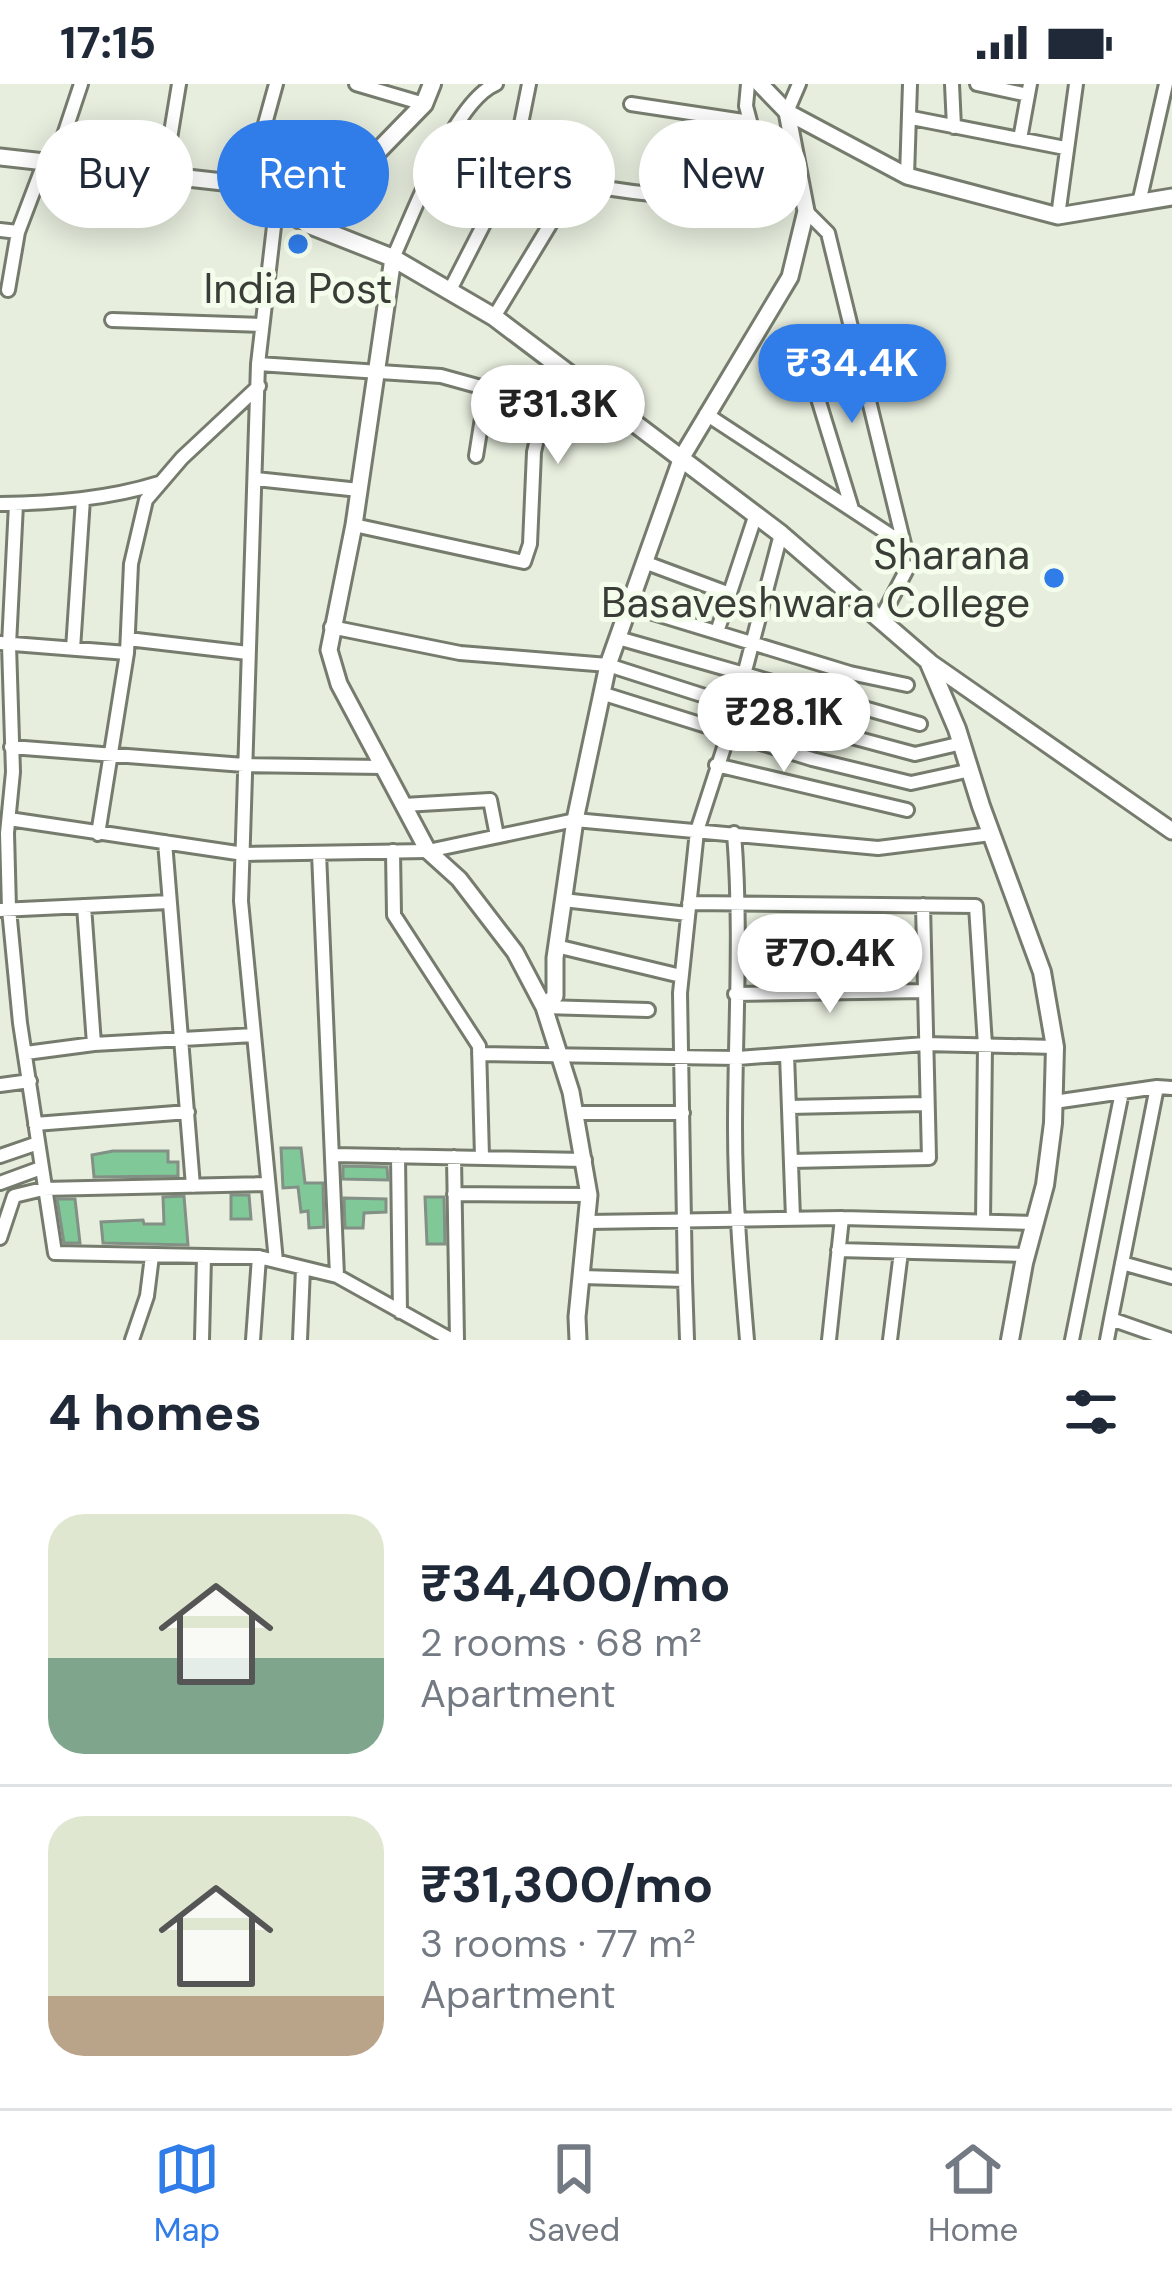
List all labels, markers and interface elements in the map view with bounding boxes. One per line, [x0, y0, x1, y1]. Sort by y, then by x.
text: 17:15 [60, 13, 156, 72]
chip: Buy [36, 120, 193, 228]
chip: Rent [217, 120, 389, 228]
chip: Filters [413, 120, 615, 228]
chip: New [639, 120, 807, 228]
marker: India Post [285, 231, 311, 257]
place label: India Post [203, 261, 393, 316]
pin: ₹34.4K [754, 324, 950, 426]
text: ₹34.4K [785, 337, 919, 388]
pin: ₹31.3K [460, 365, 656, 467]
text: ₹31.3K [498, 378, 618, 429]
place label: Sharana Basaveshwara College [601, 527, 1030, 630]
marker: Sharana Basaveshwara College [1041, 565, 1067, 591]
pin: ₹28.1K [686, 673, 882, 775]
text: ₹28.1K [724, 686, 844, 737]
pin: ₹70.4K [732, 914, 928, 1016]
text: ₹70.4K [764, 927, 896, 978]
text: 4 homes [48, 1379, 262, 1446]
icon: filters [1058, 1379, 1124, 1445]
text: ₹34,400/mo [420, 1550, 731, 1617]
icon: home [144, 1562, 288, 1706]
text: 2 rooms · 68 m² [420, 1617, 702, 1668]
text: Apartment [420, 1668, 616, 1719]
text: ₹31,300/mo [420, 1851, 713, 1918]
icon: home [144, 1864, 288, 2008]
text: 3 rooms · 77 m² [420, 1918, 696, 1969]
text: Apartment [420, 1969, 616, 2020]
tab: Map [154, 2136, 220, 2251]
tab: Saved [528, 2136, 620, 2251]
tab: Home [928, 2136, 1018, 2251]

